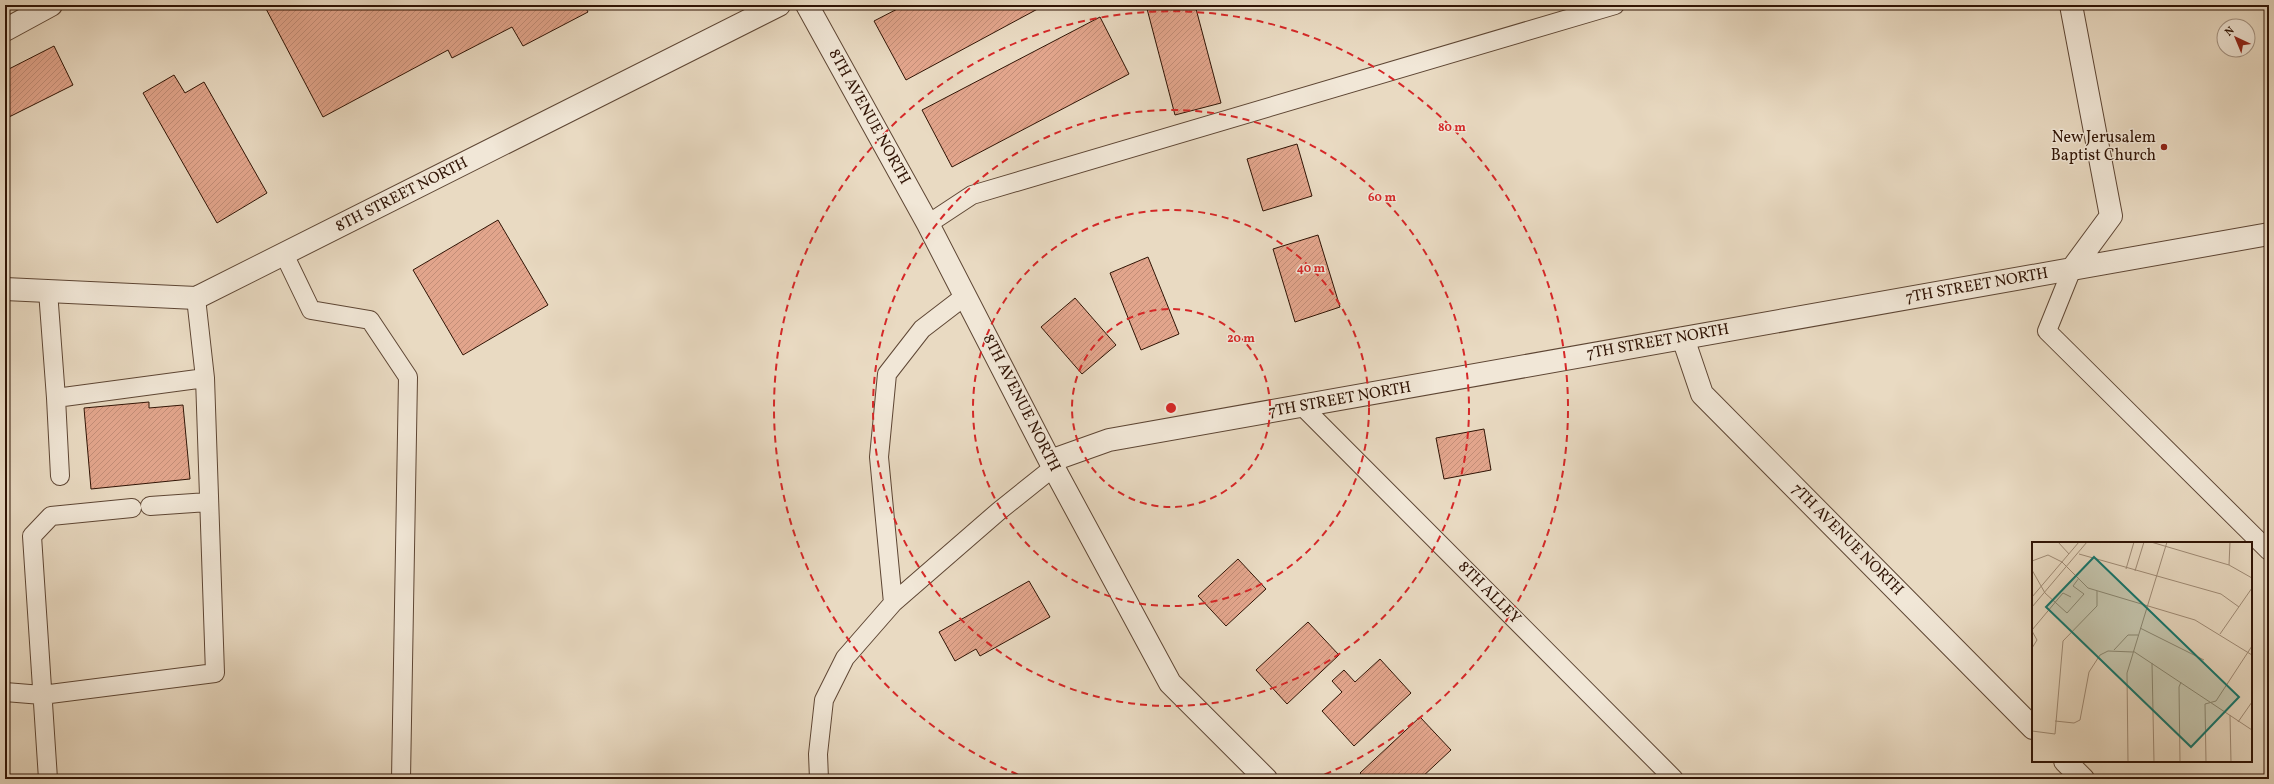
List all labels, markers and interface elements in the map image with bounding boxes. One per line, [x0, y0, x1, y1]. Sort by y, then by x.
north arrow [2216, 18, 2256, 58]
text: N [2222, 24, 2238, 40]
street label: 8TH AVENUE NORTH [823, 45, 915, 189]
text: 80 m [1438, 120, 1466, 136]
place label: New Jerusalem Baptist Church [2051, 127, 2156, 167]
marker: New Jerusalem Baptist Church [2159, 142, 2169, 152]
street label: 8TH STREET NORTH [332, 152, 472, 238]
text: 60 m [1368, 190, 1396, 206]
text: 40 m [1297, 261, 1326, 277]
street label: 7TH STREET NORTH [1904, 263, 2050, 309]
street label: 7TH STREET NORTH [1585, 319, 1731, 365]
street label: 8TH AVENUE NORTH [977, 330, 1065, 476]
text: 20 m [1227, 331, 1255, 347]
street label: 7TH STREET NORTH [1267, 377, 1413, 423]
centre of rings [1164, 401, 1178, 415]
street label: 7TH AVENUE NORTH [1786, 479, 1908, 601]
inset map [2032, 542, 2252, 762]
street label: 8TH ALLEY [1453, 557, 1525, 629]

